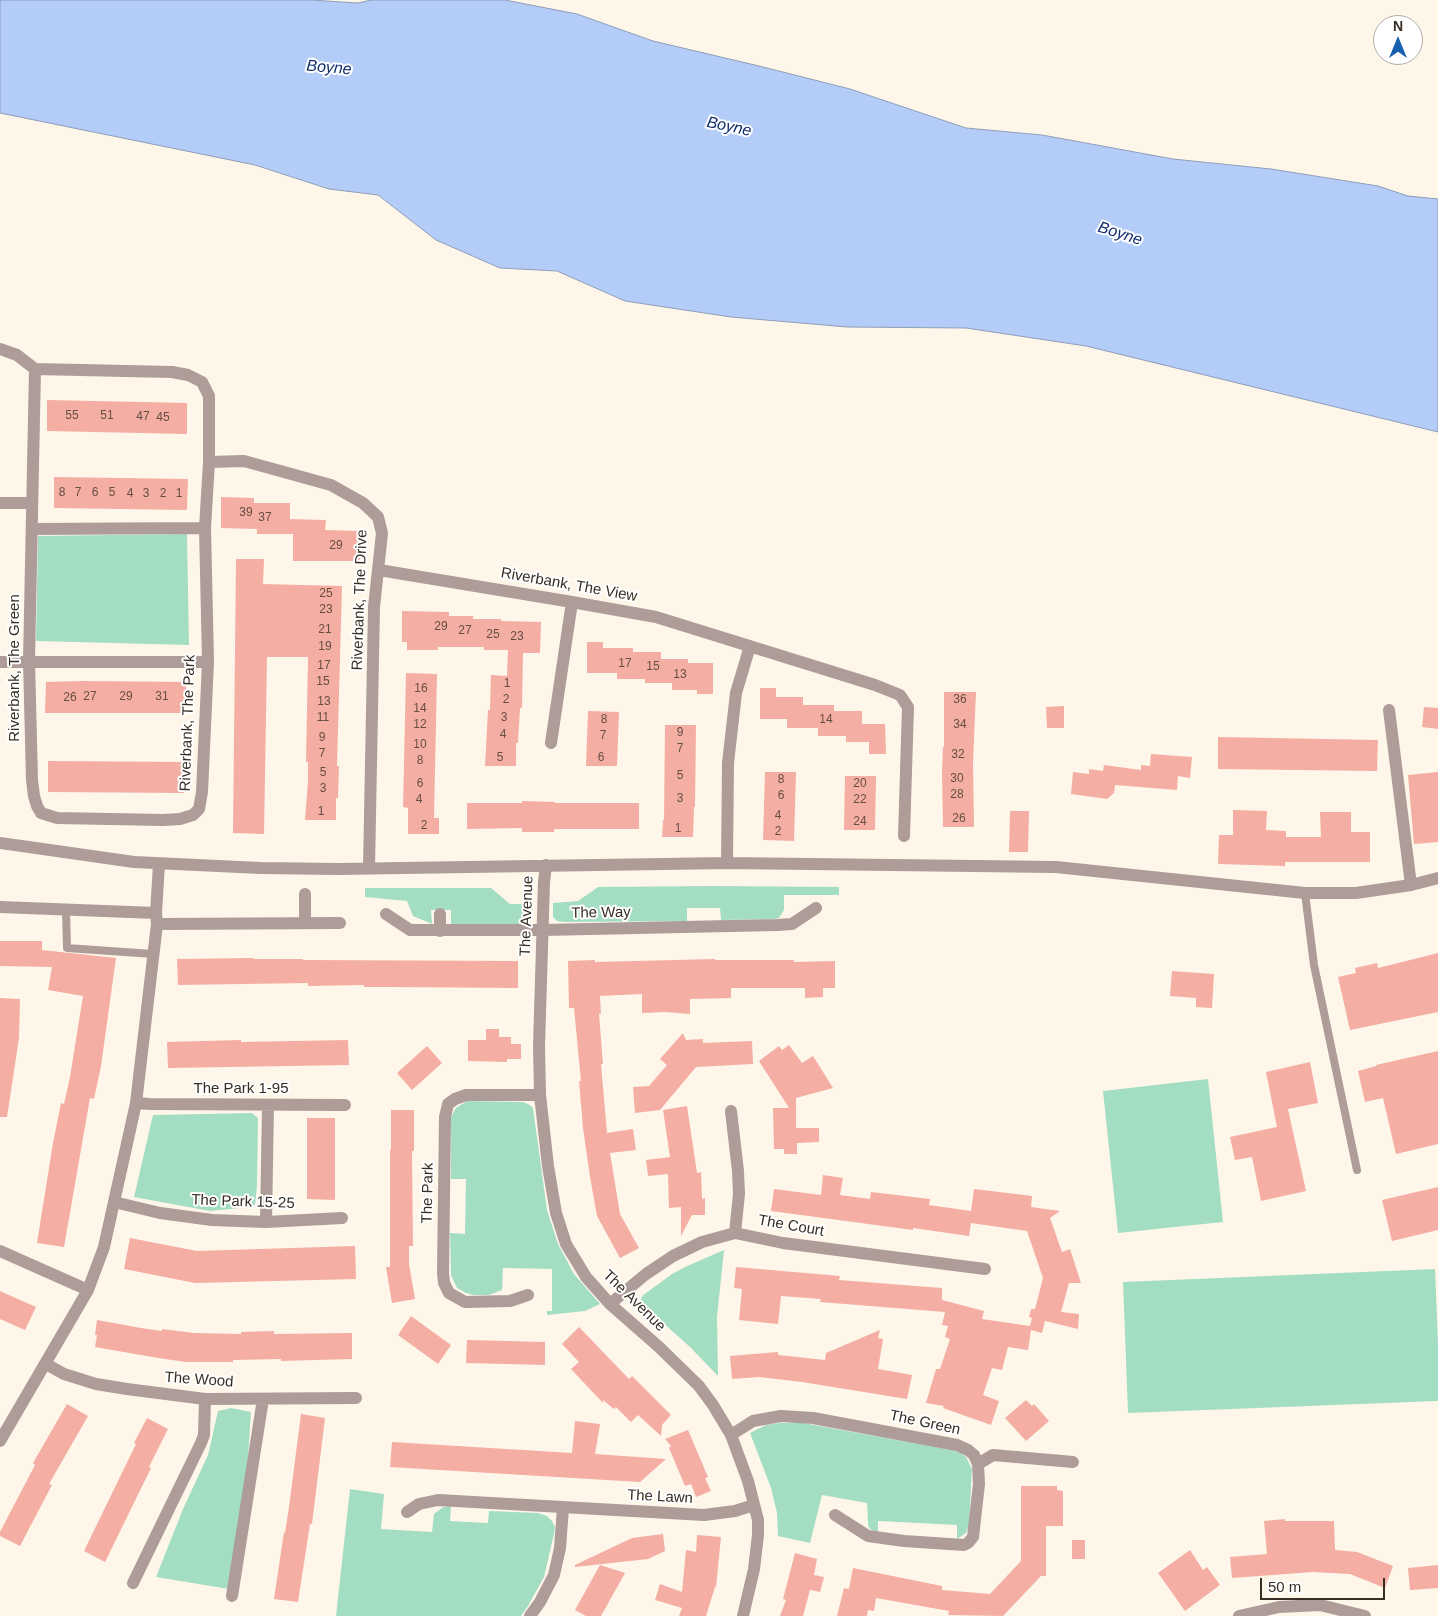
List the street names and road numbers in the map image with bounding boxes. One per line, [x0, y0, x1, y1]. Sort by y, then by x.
street label: Riverbank, The Drive [349, 529, 371, 671]
street label: Riverbank, The View [499, 564, 639, 606]
street label: Riverbank, The Green [6, 594, 24, 742]
street label: Riverbank, The Park [177, 654, 199, 792]
street label: The Avenue [517, 875, 537, 957]
street label: The Way [571, 903, 631, 923]
street label: The Park 1-95 [193, 1080, 289, 1098]
street label: The Park [418, 1162, 438, 1224]
street label: The Park 15-25 [191, 1191, 295, 1213]
street label: The Court [757, 1211, 825, 1241]
street label: The Avenue [599, 1267, 669, 1335]
street label: The Wood [164, 1369, 234, 1391]
street label: The Green [888, 1407, 962, 1439]
street label: The Lawn [627, 1486, 693, 1508]

